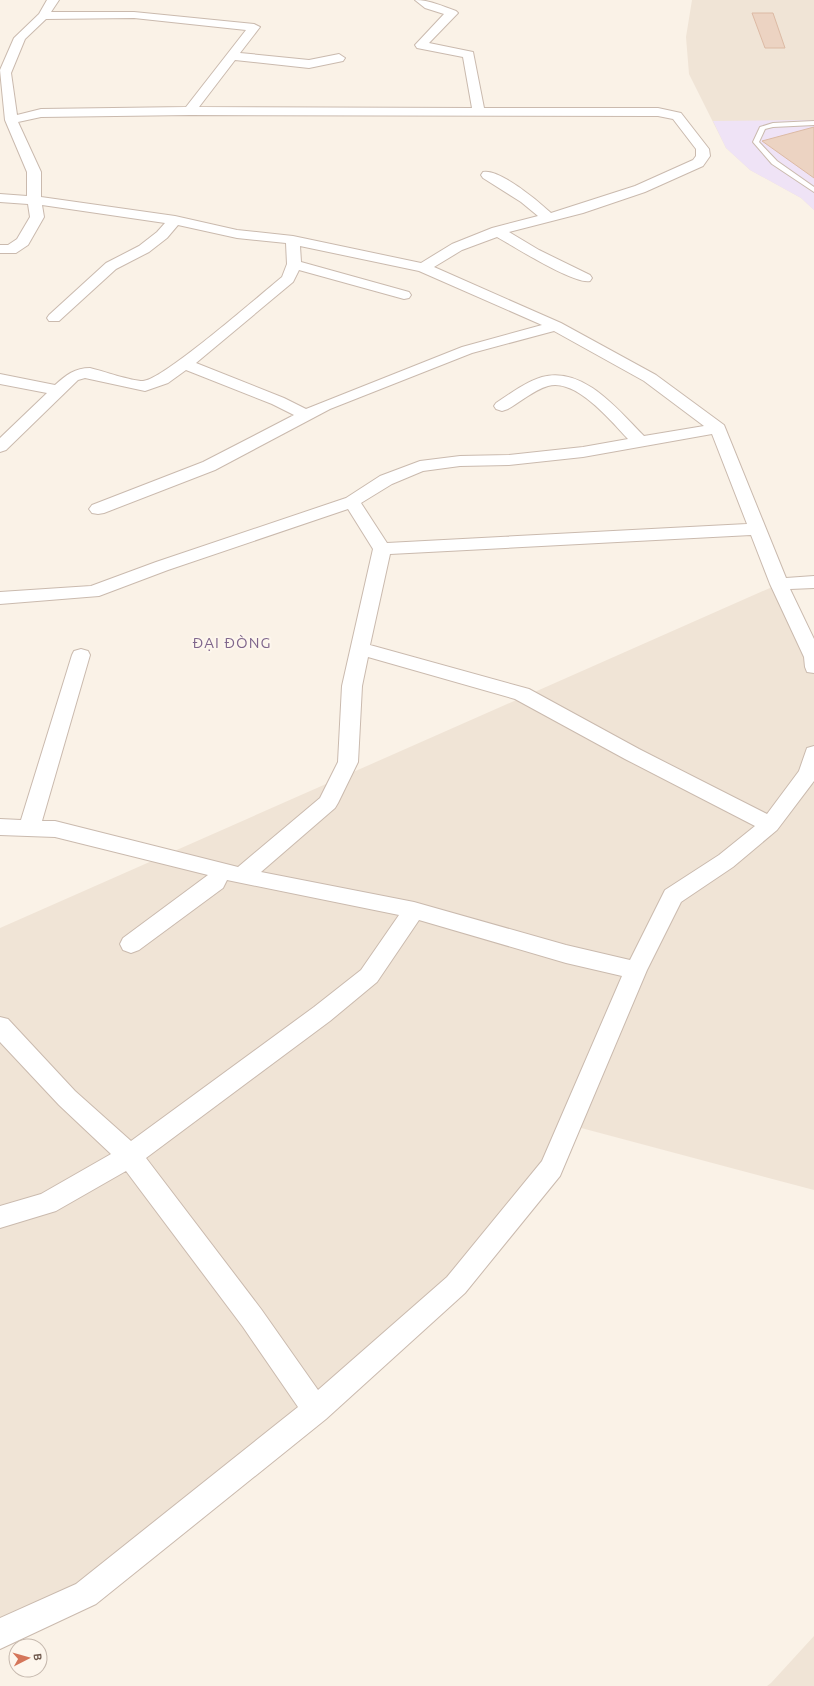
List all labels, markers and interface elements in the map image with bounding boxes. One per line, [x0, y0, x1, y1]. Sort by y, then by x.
district label: ĐẠI ĐÒNG [193, 634, 271, 651]
north arrow [8, 1638, 48, 1678]
text: B [32, 1653, 44, 1661]

